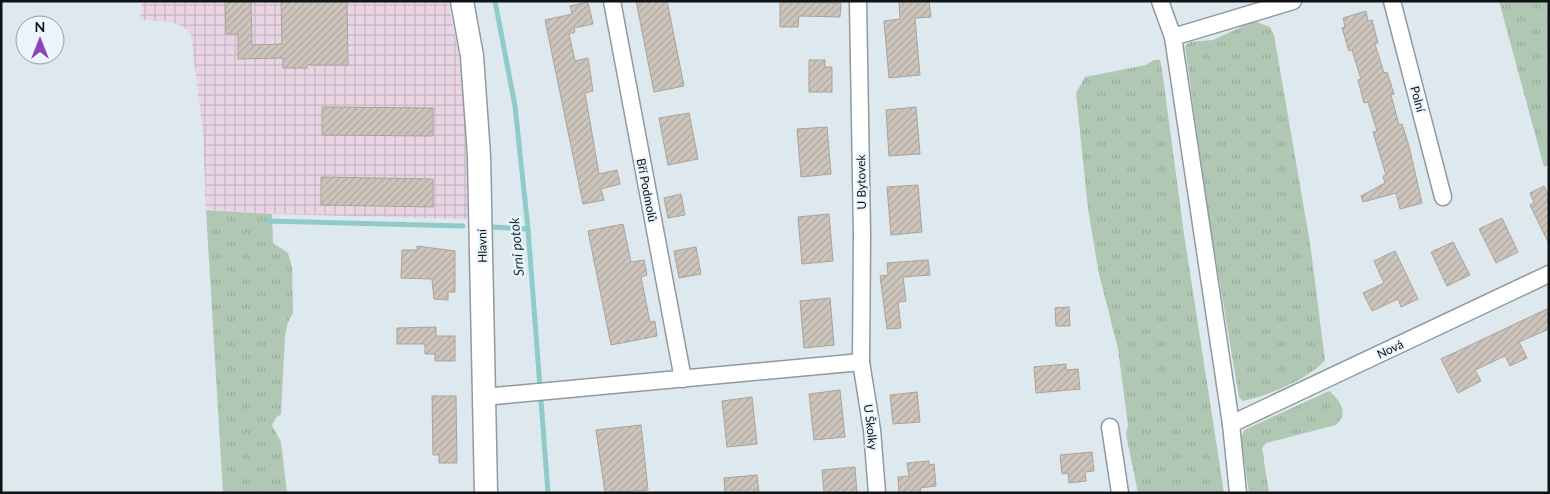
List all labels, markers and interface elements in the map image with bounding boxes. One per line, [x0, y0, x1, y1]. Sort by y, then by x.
north arrow [15, 15, 65, 65]
text: N [35, 18, 45, 35]
street label: Polní [1407, 84, 1429, 115]
street label: U Bytovek [853, 153, 869, 210]
street label: Bří Podmolů [633, 157, 661, 223]
water label: Srní potok [505, 217, 527, 277]
street label: Hlavní [474, 228, 490, 263]
street label: Nová [1374, 336, 1406, 362]
street label: U Školky [861, 403, 881, 452]

